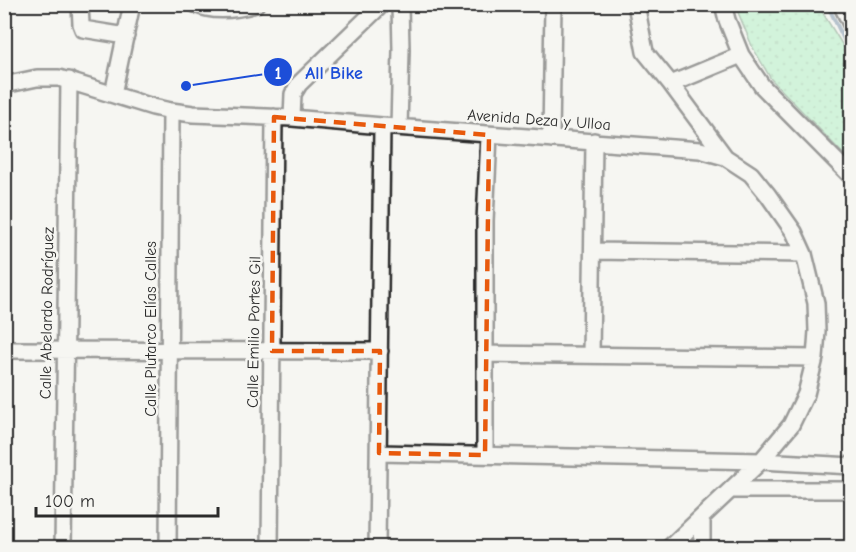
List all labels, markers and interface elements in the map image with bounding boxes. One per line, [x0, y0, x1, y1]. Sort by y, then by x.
callout: All Bike [263, 54, 375, 90]
text: 1 [274, 63, 282, 84]
text: All Bike [305, 63, 363, 84]
street label: Avenida Deza y Ulloa [467, 106, 611, 134]
street label: Calle Abelardo Rodríguez [36, 227, 58, 399]
street label: Calle Plutarco Elías Calles [142, 241, 160, 417]
street label: Calle Emilio Portes Gil [244, 256, 264, 408]
scale bar [36, 480, 218, 518]
text: 100 m [45, 491, 95, 512]

